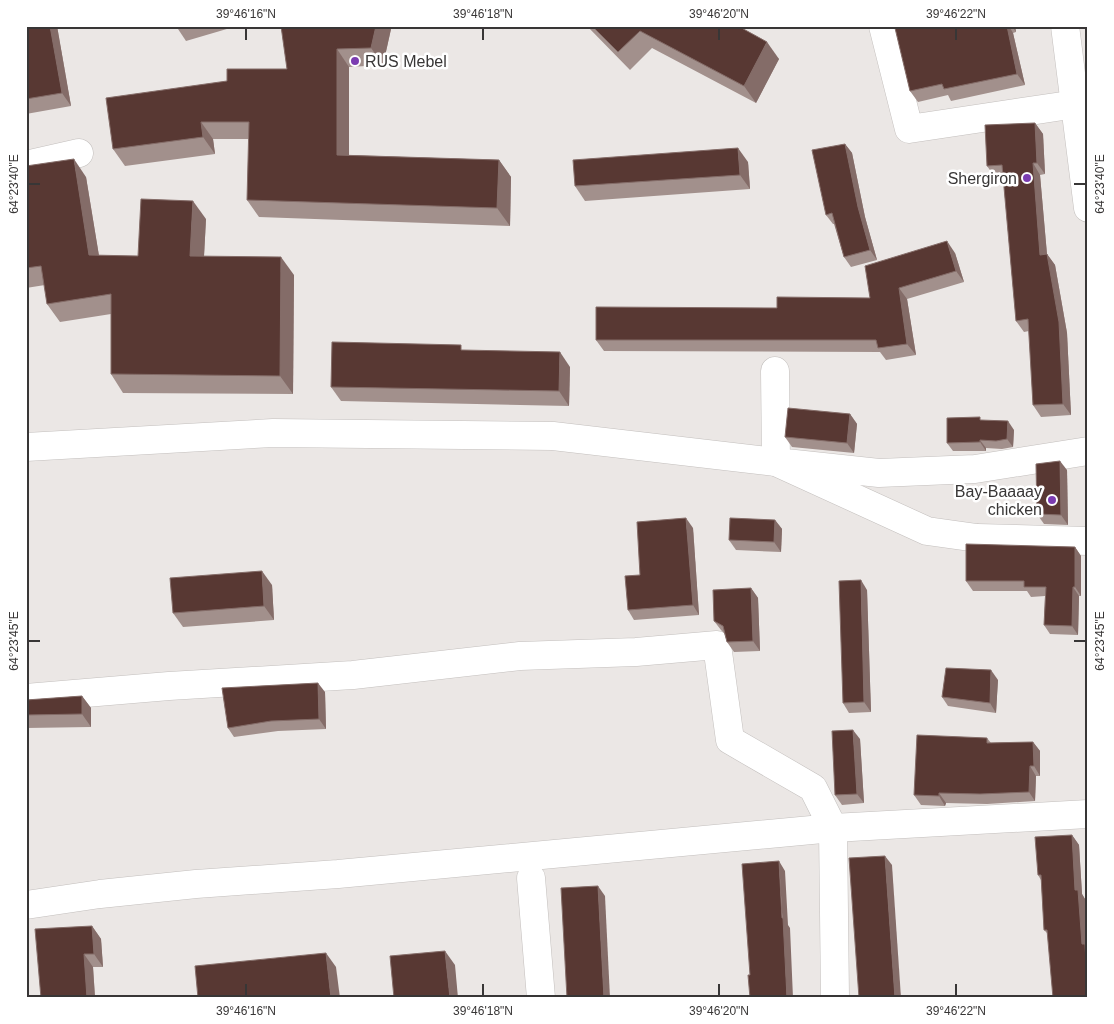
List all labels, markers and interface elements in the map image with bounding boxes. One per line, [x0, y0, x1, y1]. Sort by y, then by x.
text: 39°46'16"N [216, 7, 276, 21]
text: 39°46'18"N [453, 7, 513, 21]
text: 39°46'20"N [689, 7, 749, 21]
text: 39°46'22"N [926, 7, 986, 21]
place label: RUS Mebel [365, 53, 447, 70]
marker: RUS Mebel [349, 55, 361, 67]
text: 64°23'40"E [7, 154, 21, 214]
text: 64°23'40"E [1093, 154, 1107, 214]
place label: Shergiron [948, 170, 1017, 187]
marker: Shergiron [1021, 172, 1033, 184]
place label: Bay-Baaaay chicken [955, 483, 1042, 518]
marker: Bay-Baaaay chicken [1046, 494, 1058, 506]
text: 64°23'45"E [7, 611, 21, 671]
text: 64°23'45"E [1093, 611, 1107, 671]
text: 39°46'16"N [216, 1004, 276, 1018]
text: 39°46'18"N [453, 1004, 513, 1018]
text: 39°46'20"N [689, 1004, 749, 1018]
text: 39°46'22"N [926, 1004, 986, 1018]

